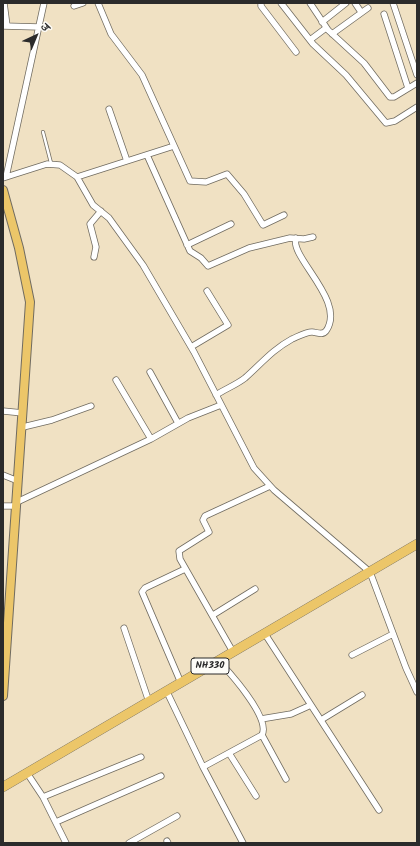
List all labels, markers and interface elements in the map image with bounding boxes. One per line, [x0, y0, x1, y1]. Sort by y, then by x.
north arrow [16, 16, 56, 56]
text: उ [36, 18, 53, 36]
road number: NH330 [191, 658, 229, 674]

